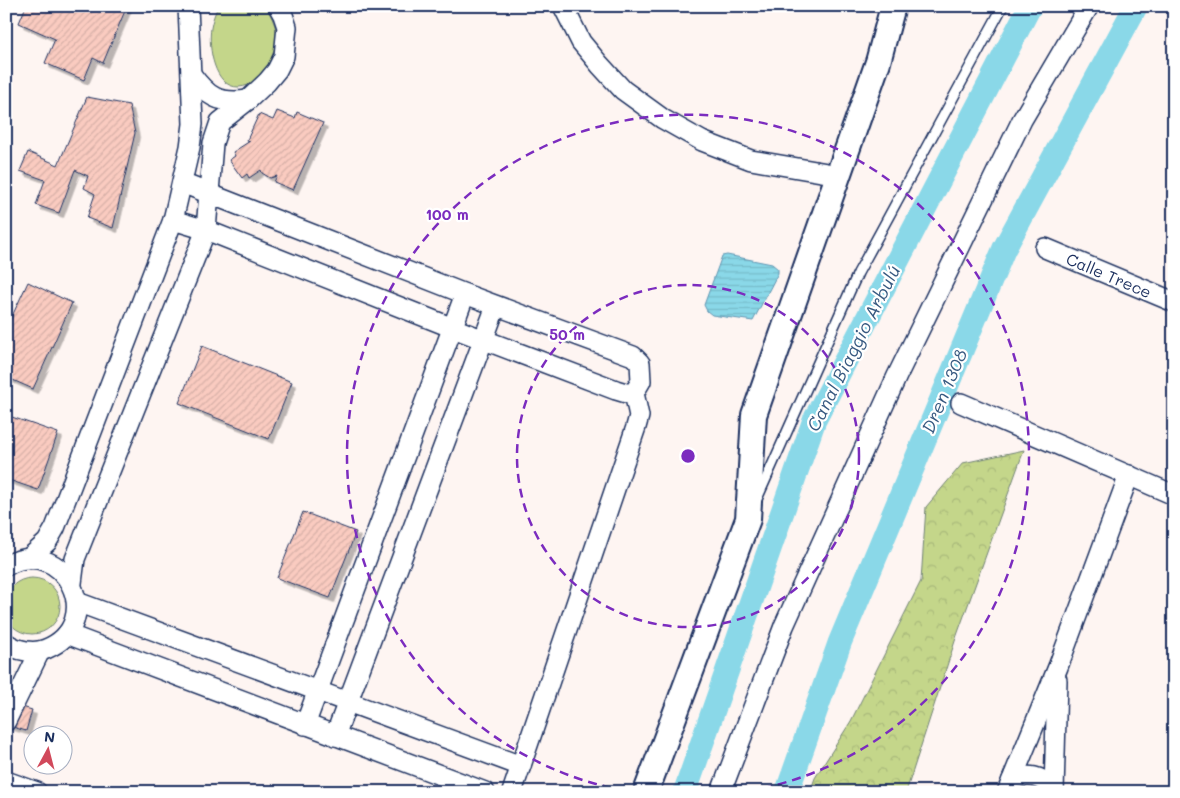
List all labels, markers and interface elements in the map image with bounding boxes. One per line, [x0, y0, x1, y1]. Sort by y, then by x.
text: 100 m [425, 204, 469, 224]
street label: Calle Trece [1063, 248, 1155, 302]
water label: Canal Biaggio Arbulú [801, 261, 905, 435]
text: 50 m [549, 324, 585, 344]
water label: Dren 1308 [916, 345, 972, 437]
centre of rings [679, 447, 697, 465]
north arrow [22, 726, 72, 776]
text: N [43, 727, 56, 747]

